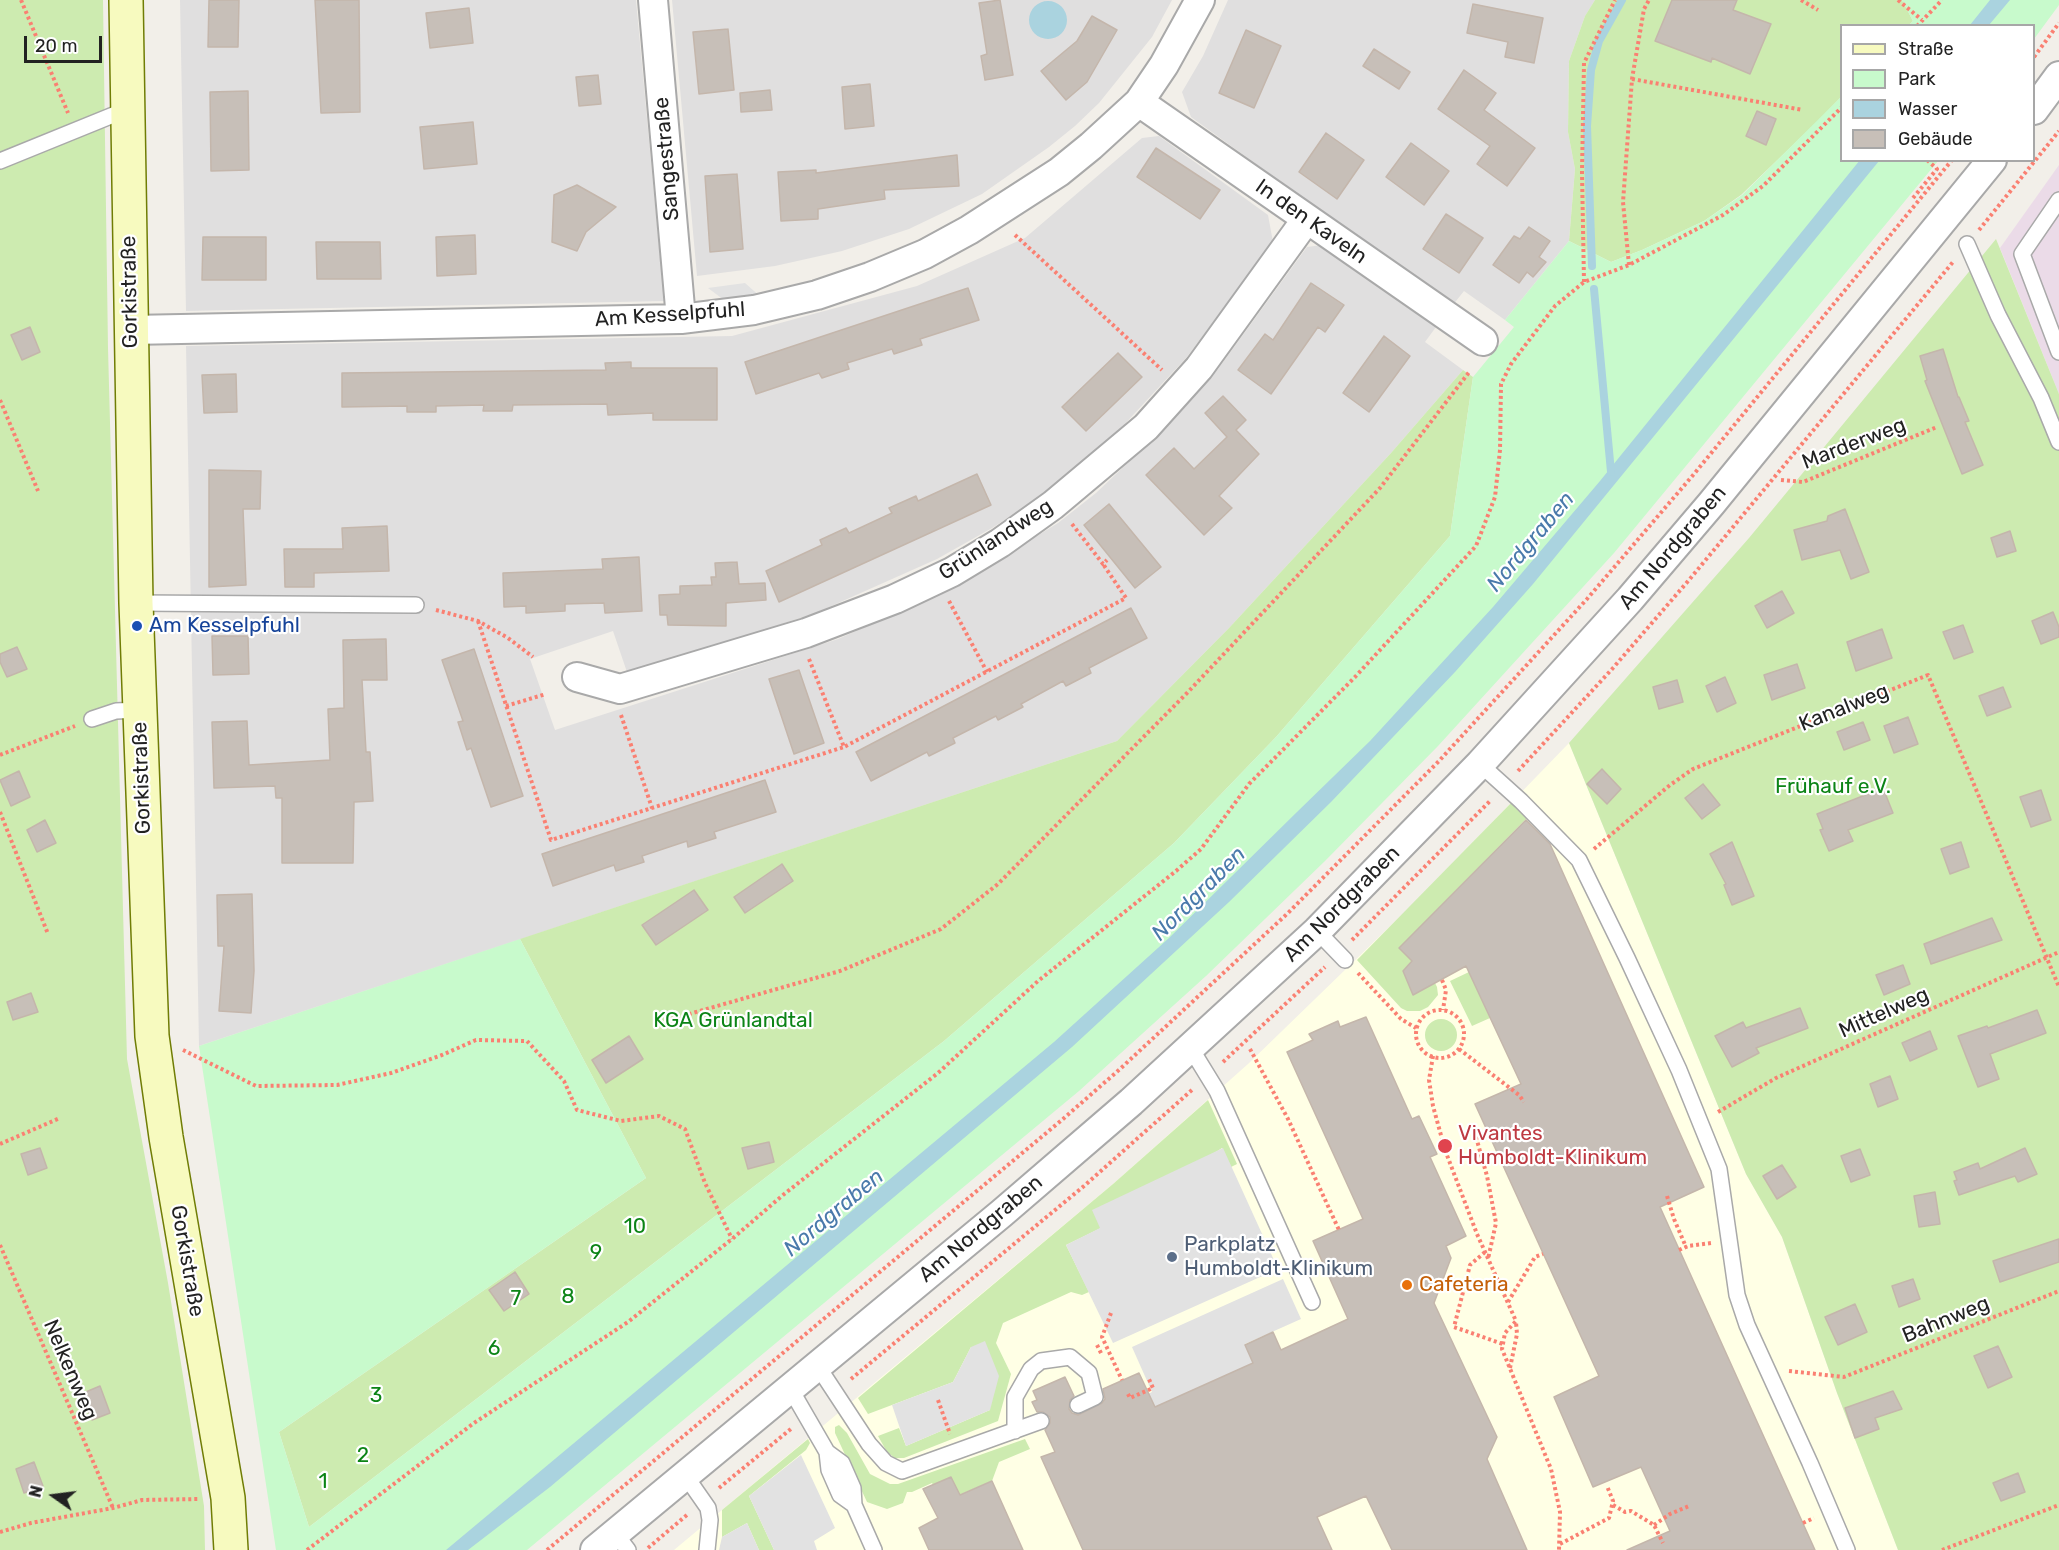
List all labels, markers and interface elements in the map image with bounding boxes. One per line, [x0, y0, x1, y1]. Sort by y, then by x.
scale bar [27, 24, 105, 62]
legend [1840, 24, 2035, 162]
text: 20 m [35, 35, 77, 57]
text: Straße [1898, 38, 1954, 60]
text: Park [1898, 68, 1935, 90]
street label: Sangestraße [649, 96, 685, 222]
text: Wasser [1898, 98, 1957, 120]
text: Gebäude [1898, 128, 1973, 150]
street label: In den Kaveln [1250, 174, 1372, 270]
street label: Gorkistraße [116, 235, 144, 349]
street label: Am Kesselpfuhl [594, 297, 746, 333]
street label: Marderweg [1799, 413, 1909, 475]
street label: Am Nordgraben [1614, 481, 1732, 615]
water label: Nordgraben [1482, 487, 1580, 597]
street label: Grünlandweg [934, 494, 1058, 586]
place label: Am Kesselpfuhl [149, 613, 300, 639]
marker: Am Kesselpfuhl [130, 619, 144, 633]
street label: Kanalweg [1796, 679, 1892, 737]
street label: Gorkistraße [127, 721, 157, 835]
park label: Frühauf e.V. [1775, 774, 1891, 800]
water label: Nordgraben [1146, 841, 1252, 947]
street label: Am Nordgraben [1279, 841, 1405, 967]
street label: Mittelweg [1835, 982, 1933, 1044]
park label: KGA Grünlandtal [653, 1008, 813, 1034]
place label: Vivantes Humboldt-Klinikum [1458, 1121, 1647, 1171]
marker: Vivantes Humboldt-Klinikum [1436, 1137, 1454, 1155]
water label: Nordgraben [779, 1164, 889, 1262]
street label: Am Nordgraben [914, 1170, 1048, 1288]
street label: Gorkistraße [165, 1203, 209, 1319]
park label: 10 [624, 1214, 646, 1240]
place label: Parkplatz Humboldt-Klinikum [1184, 1232, 1373, 1282]
park label: 9 [590, 1240, 602, 1266]
marker: Parkplatz Humboldt-Klinikum [1165, 1250, 1179, 1264]
place label: Cafeteria [1419, 1272, 1509, 1298]
marker: Cafeteria [1400, 1278, 1414, 1292]
park label: 8 [561, 1284, 575, 1310]
park label: 7 [511, 1286, 521, 1312]
street label: Bahnweg [1899, 1291, 1993, 1349]
street label: Nelkenweg [38, 1316, 102, 1424]
park label: 6 [488, 1336, 500, 1362]
park label: 3 [370, 1383, 382, 1409]
park label: 2 [357, 1443, 369, 1469]
north arrow [24, 1466, 84, 1526]
park label: 1 [319, 1469, 327, 1495]
text: N [25, 1484, 47, 1499]

